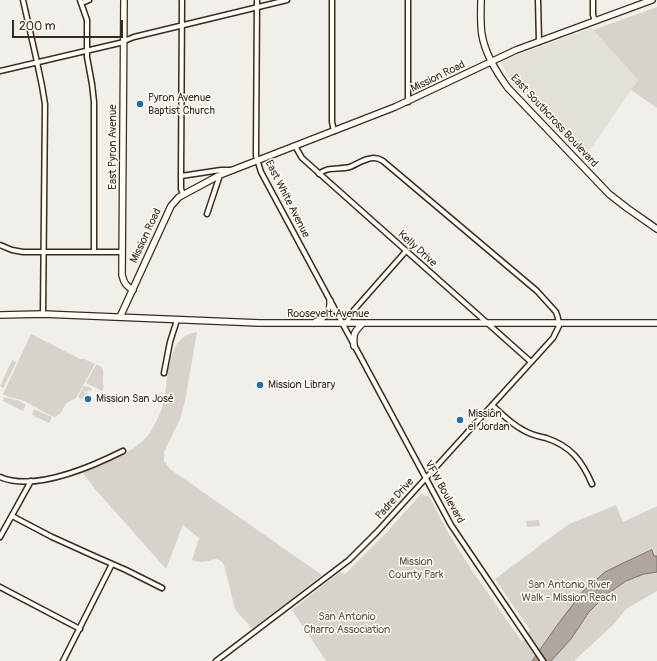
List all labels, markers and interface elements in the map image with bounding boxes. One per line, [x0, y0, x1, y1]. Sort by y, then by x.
scale bar [14, 12, 125, 38]
text: 200 m [19, 19, 55, 34]
street label: Mission Road [409, 58, 467, 96]
street label: East Southcross Boulevard [507, 72, 601, 170]
place label: Pyron Avenue Baptist Church [148, 91, 215, 117]
marker: Pyron Avenue Baptist Church [135, 99, 145, 109]
street label: East Pyron Avenue [106, 104, 120, 190]
street label: East White Avenue [262, 158, 312, 240]
street label: Mission Road [128, 207, 164, 265]
street label: Kelly Drive [395, 228, 439, 270]
street label: Roosevelt Avenue [287, 307, 369, 321]
place label: Mission Library [268, 378, 335, 392]
marker: Mission Library [255, 380, 265, 390]
place label: Mission San José [96, 392, 174, 406]
marker: Mission San José [83, 394, 93, 404]
place label: Mission el Jordan [468, 407, 510, 433]
marker: Mission el Jordan [455, 415, 465, 425]
street label: VFW Boulevard [421, 458, 467, 526]
street label: Padre Drive [373, 476, 417, 522]
park label: Mission County Park [388, 555, 444, 581]
park label: San Antonio River Walk - Mission Reach [522, 578, 616, 604]
park label: San Antonio Charro Association [304, 610, 390, 636]

